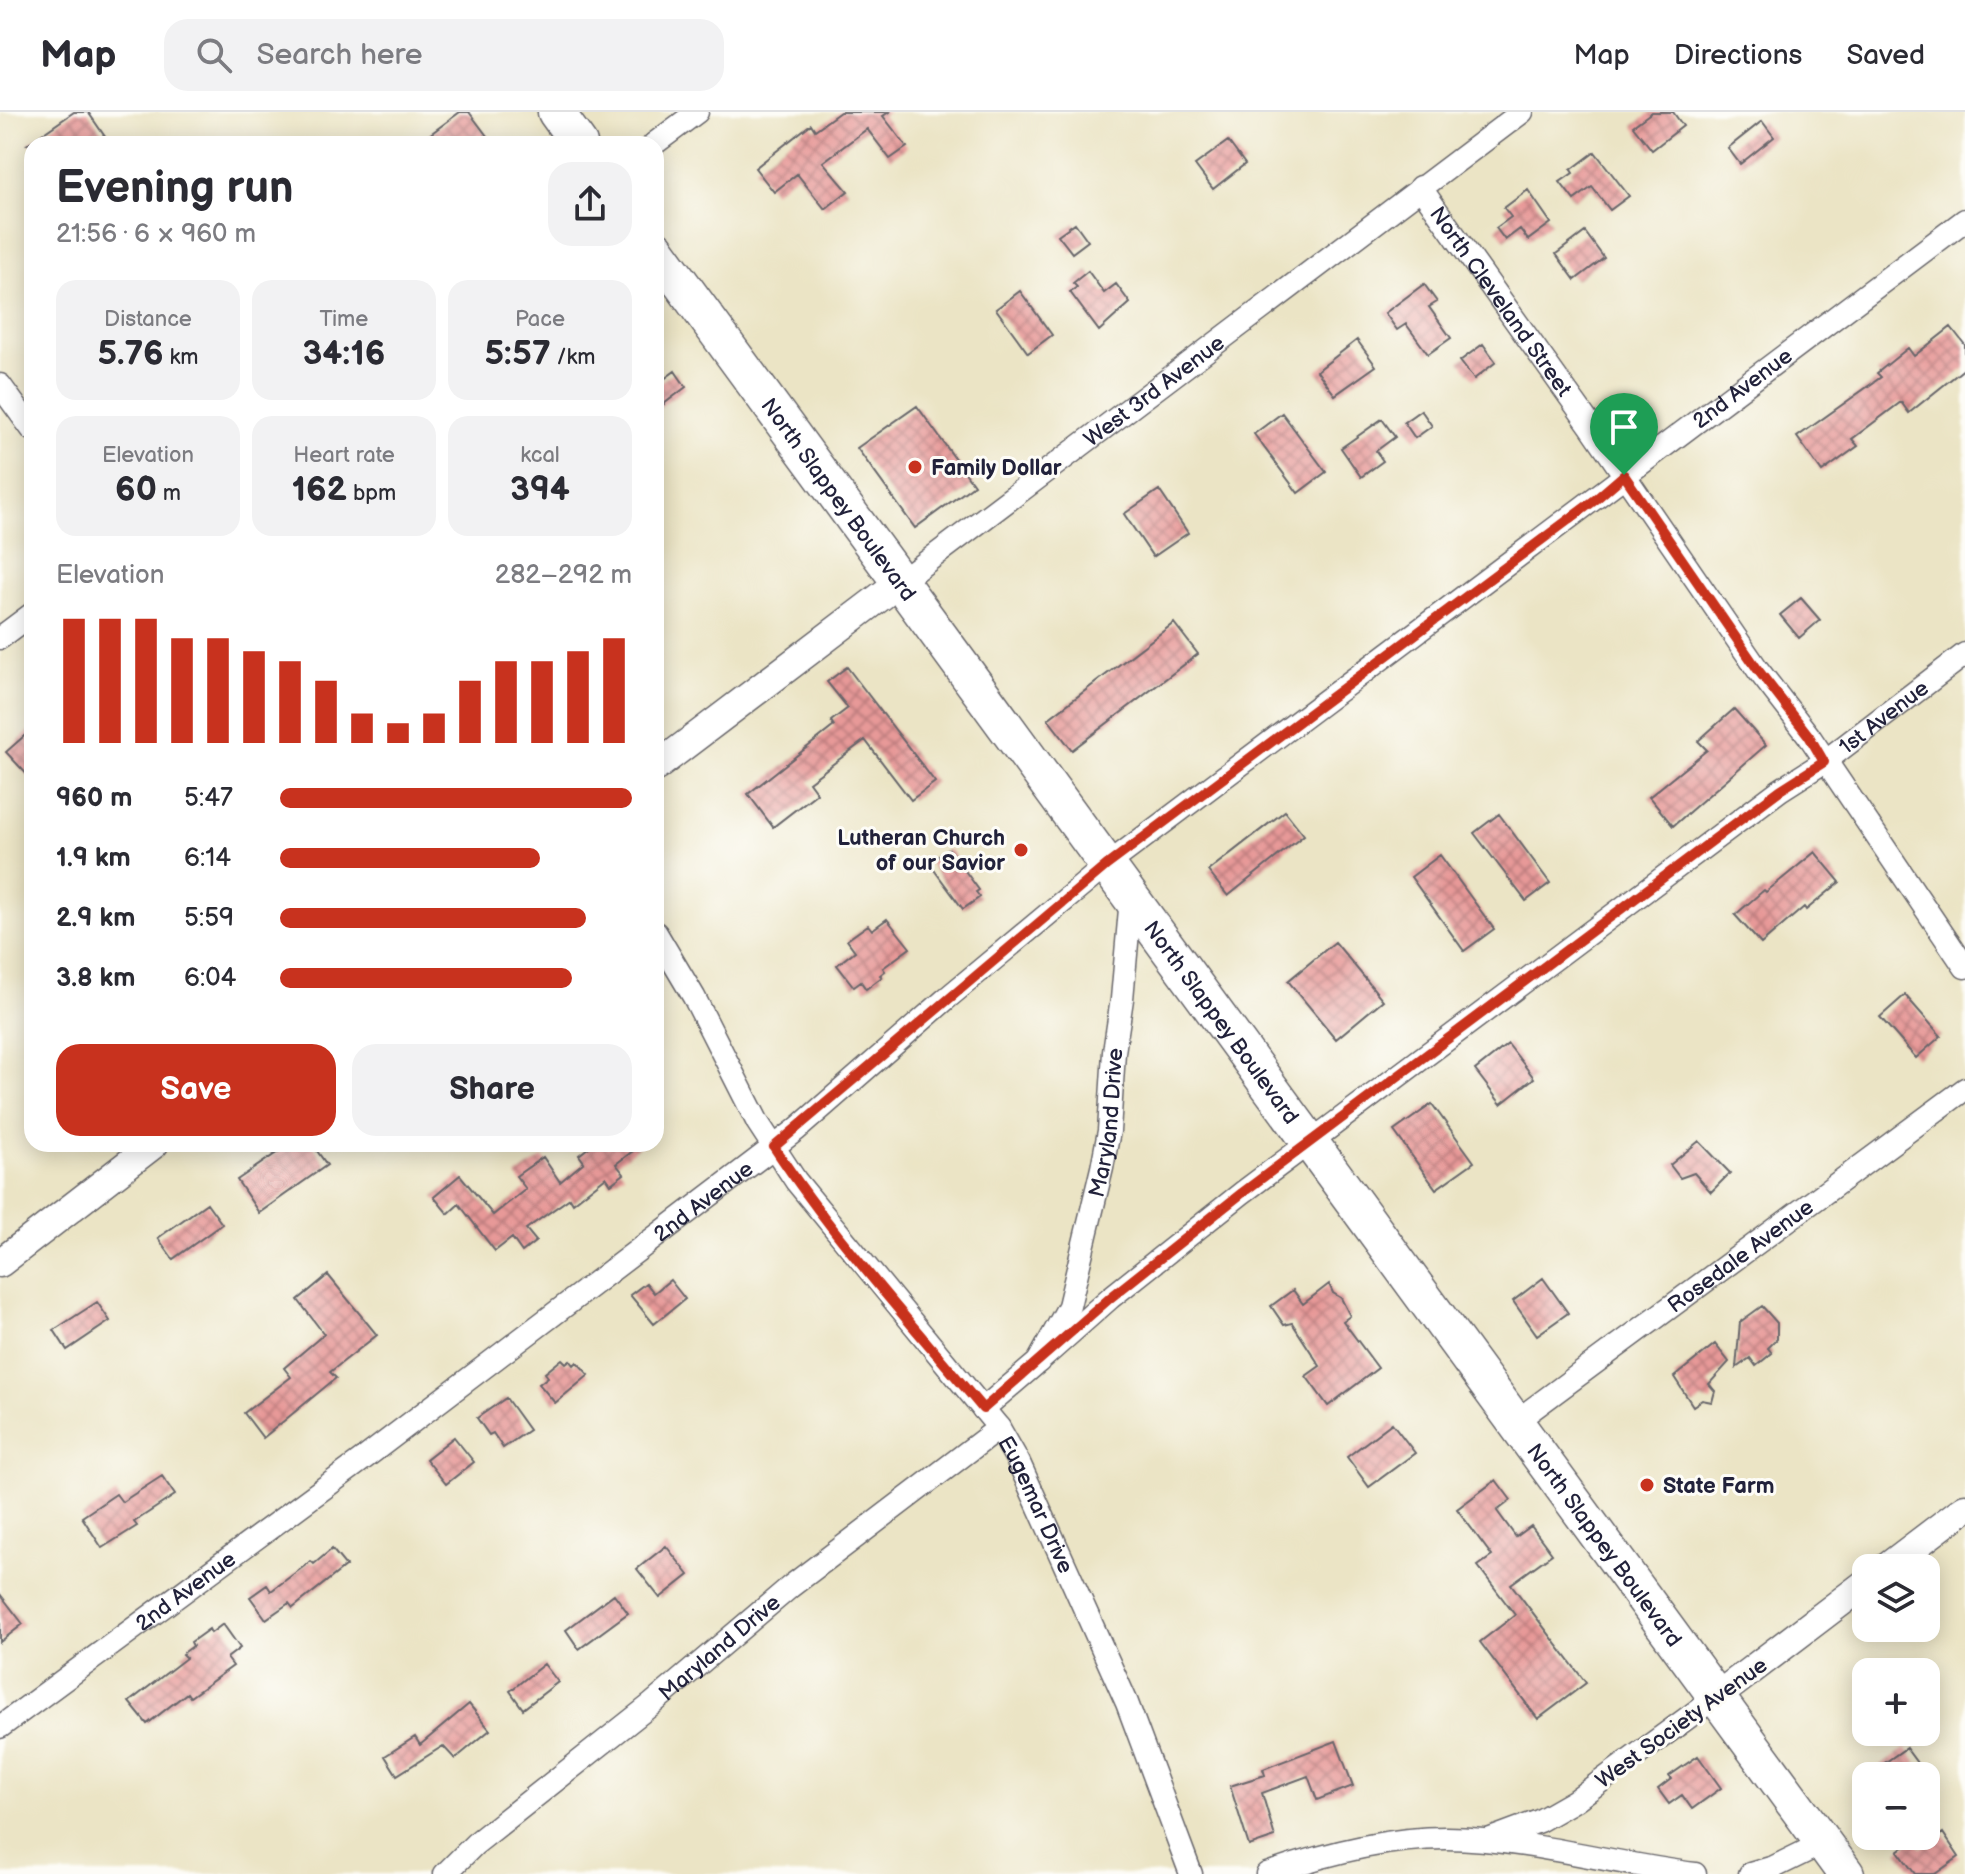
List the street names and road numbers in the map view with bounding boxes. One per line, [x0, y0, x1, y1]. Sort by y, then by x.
street label: North Cleveland Street [1423, 202, 1577, 402]
street label: West 3rd Avenue [1079, 330, 1230, 453]
street label: 2nd Avenue [1688, 343, 1798, 435]
street label: North Slappey Boulevard [755, 393, 921, 607]
street label: 1st Avenue [1834, 675, 1934, 761]
street label: North Slappey Boulevard [1137, 916, 1304, 1130]
street label: Maryland Drive [1083, 1047, 1129, 1200]
street label: 2nd Avenue [649, 1156, 759, 1248]
street label: Rosedale Avenue [1663, 1194, 1819, 1319]
street label: Eugemar Drive [991, 1432, 1079, 1578]
street label: North Slappey Boulevard [1520, 1439, 1687, 1653]
street label: 2nd Avenue [131, 1546, 241, 1638]
street label: Maryland Drive [654, 1589, 786, 1707]
street label: West Society Avenue [1591, 1652, 1773, 1795]

